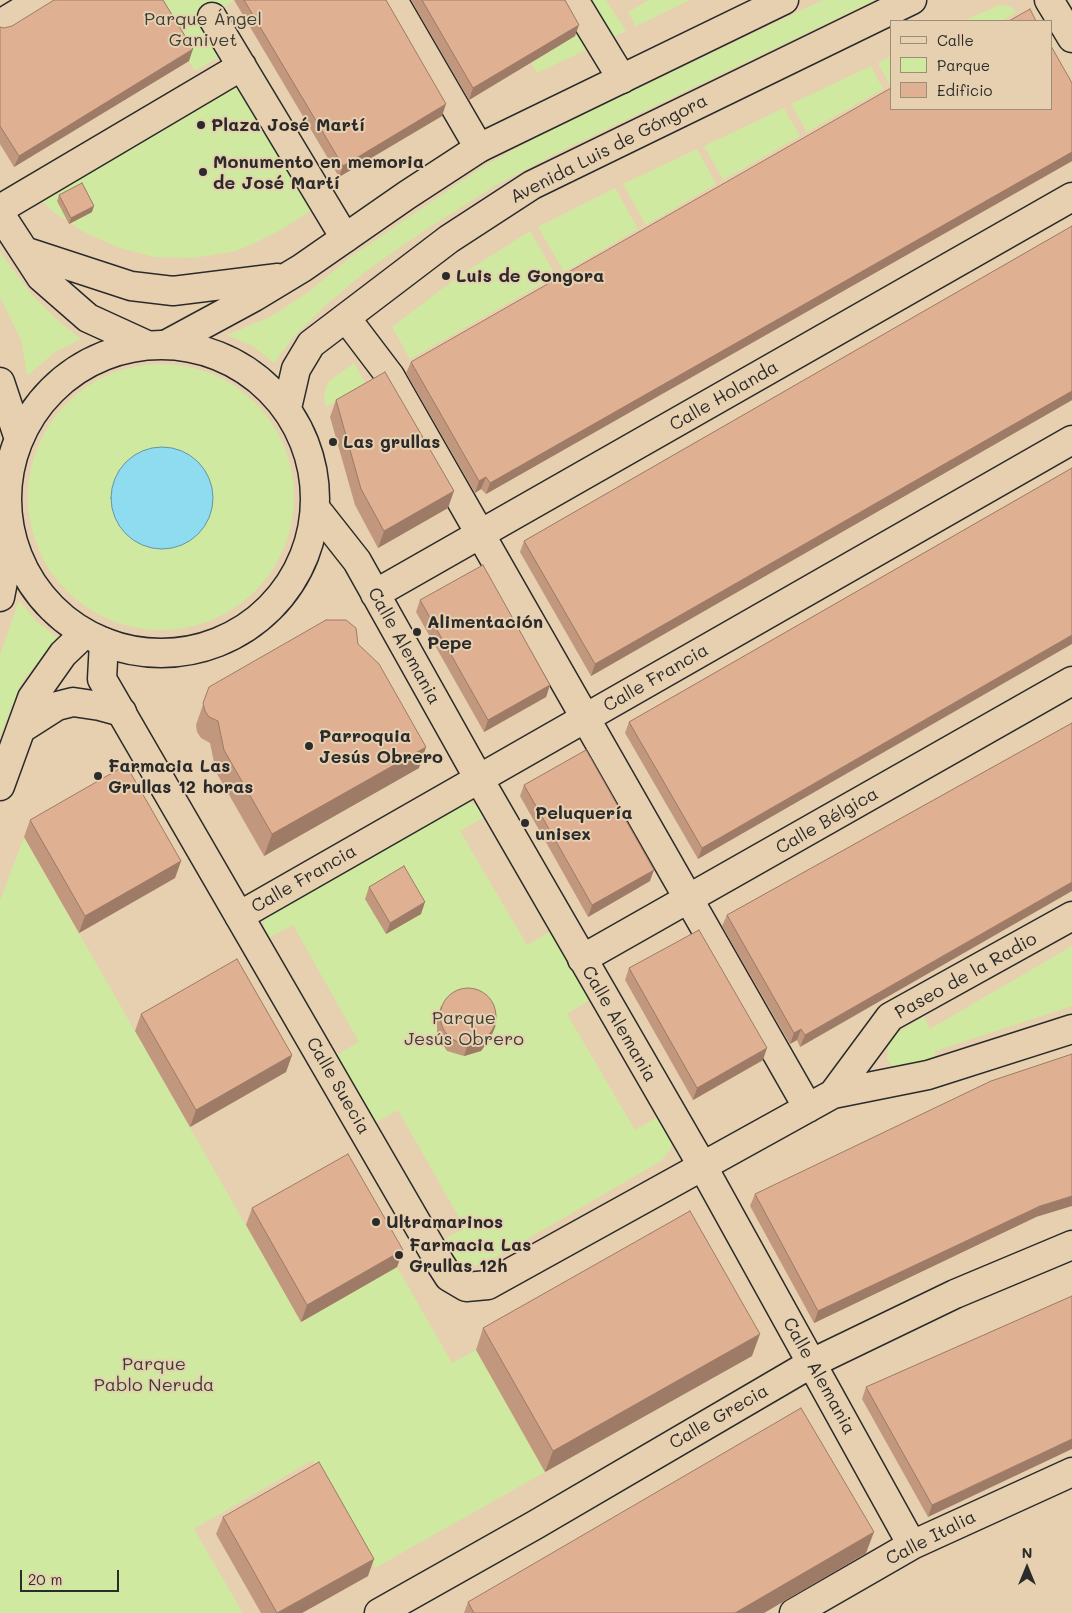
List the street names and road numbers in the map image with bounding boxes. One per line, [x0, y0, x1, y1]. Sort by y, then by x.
street label: Avenida Luis de Góngora [507, 90, 711, 208]
street label: Calle Holanda [666, 356, 782, 436]
street label: Calle Alemania [363, 584, 445, 708]
street label: Calle Francia [600, 639, 712, 717]
street label: Calle Bélgica [772, 783, 882, 859]
street label: Calle Francia [248, 840, 360, 918]
street label: Paseo de la Radio [891, 928, 1041, 1024]
street label: Calle Alemania [577, 962, 661, 1086]
street label: Calle Suecia [302, 1034, 374, 1138]
street label: Calle Alemania [778, 1314, 860, 1438]
street label: Calle Grecia [666, 1380, 772, 1454]
street label: Calle Italia [882, 1506, 980, 1570]

